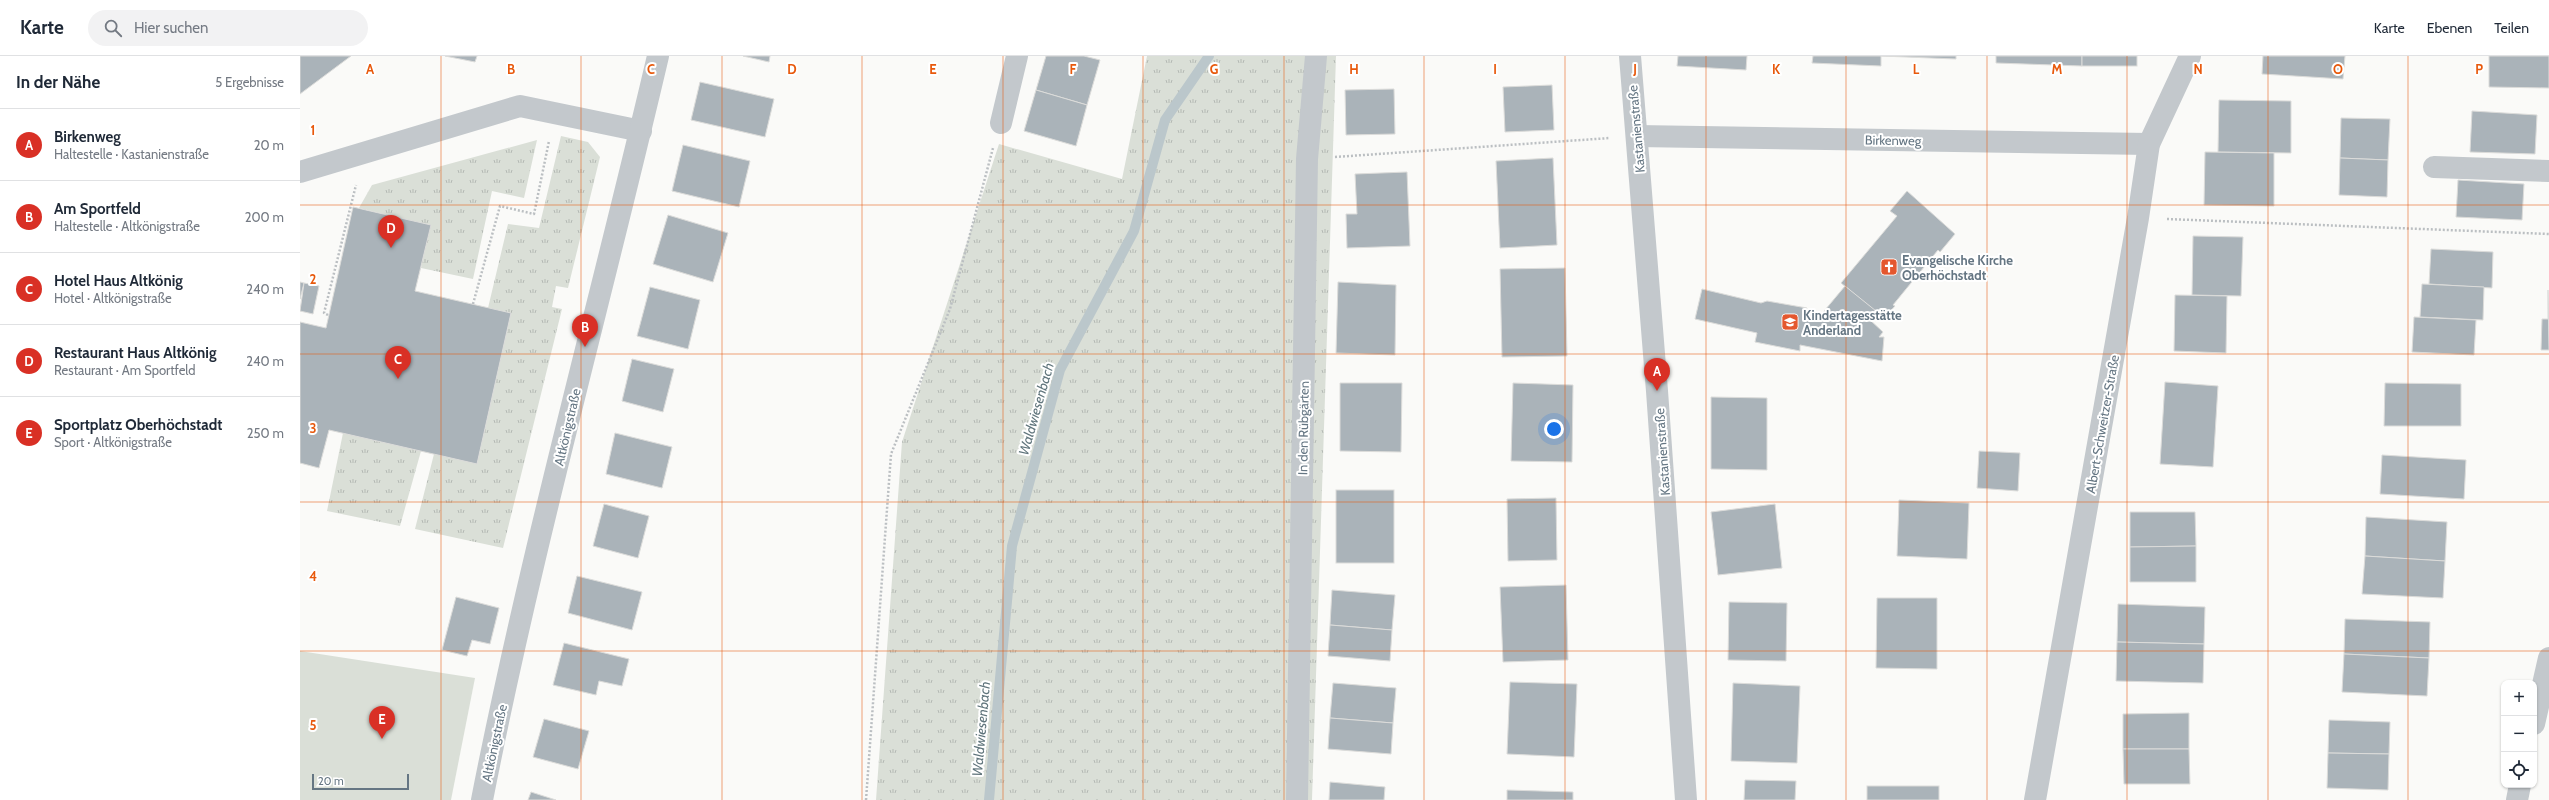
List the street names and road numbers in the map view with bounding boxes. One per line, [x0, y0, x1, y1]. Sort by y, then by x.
street label: Kastanienstraße [1624, 84, 1648, 173]
street label: Birkenweg [1865, 132, 1922, 148]
street label: Albert-Schweitzer-Straße [2082, 353, 2122, 494]
street label: In den Rübgärten [1294, 381, 1312, 475]
street label: Altkönigstraße [550, 387, 584, 467]
street label: Kastanienstraße [1651, 407, 1673, 496]
street label: Altkönigstraße [478, 703, 510, 783]

